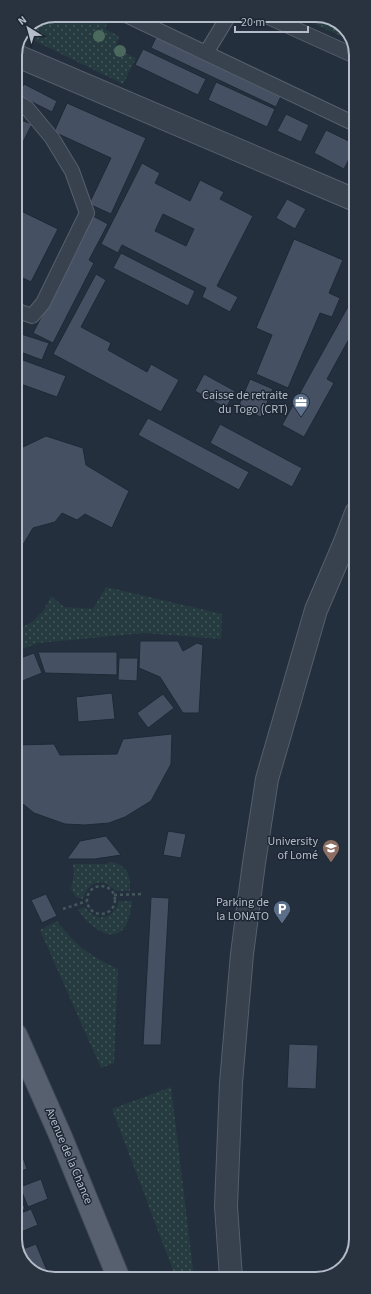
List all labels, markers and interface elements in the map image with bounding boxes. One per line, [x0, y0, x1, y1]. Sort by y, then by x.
north arrow [8, 8, 48, 48]
scale bar [235, 8, 308, 34]
text: N [15, 12, 30, 29]
text: 20 m [241, 14, 265, 31]
place label: Caisse de retraite du Togo (CRT) [202, 387, 288, 418]
office icon: Caisse de retraite du Togo (CRT) [291, 392, 311, 417]
place label: University of Lomé [267, 833, 318, 864]
school or university icon: University of Lomé [321, 838, 341, 863]
place label: Parking de la LONATO [216, 894, 269, 925]
parking icon: Parking de la LONATO [272, 899, 292, 924]
street label: Avenue de la Chance [41, 1105, 97, 1207]

